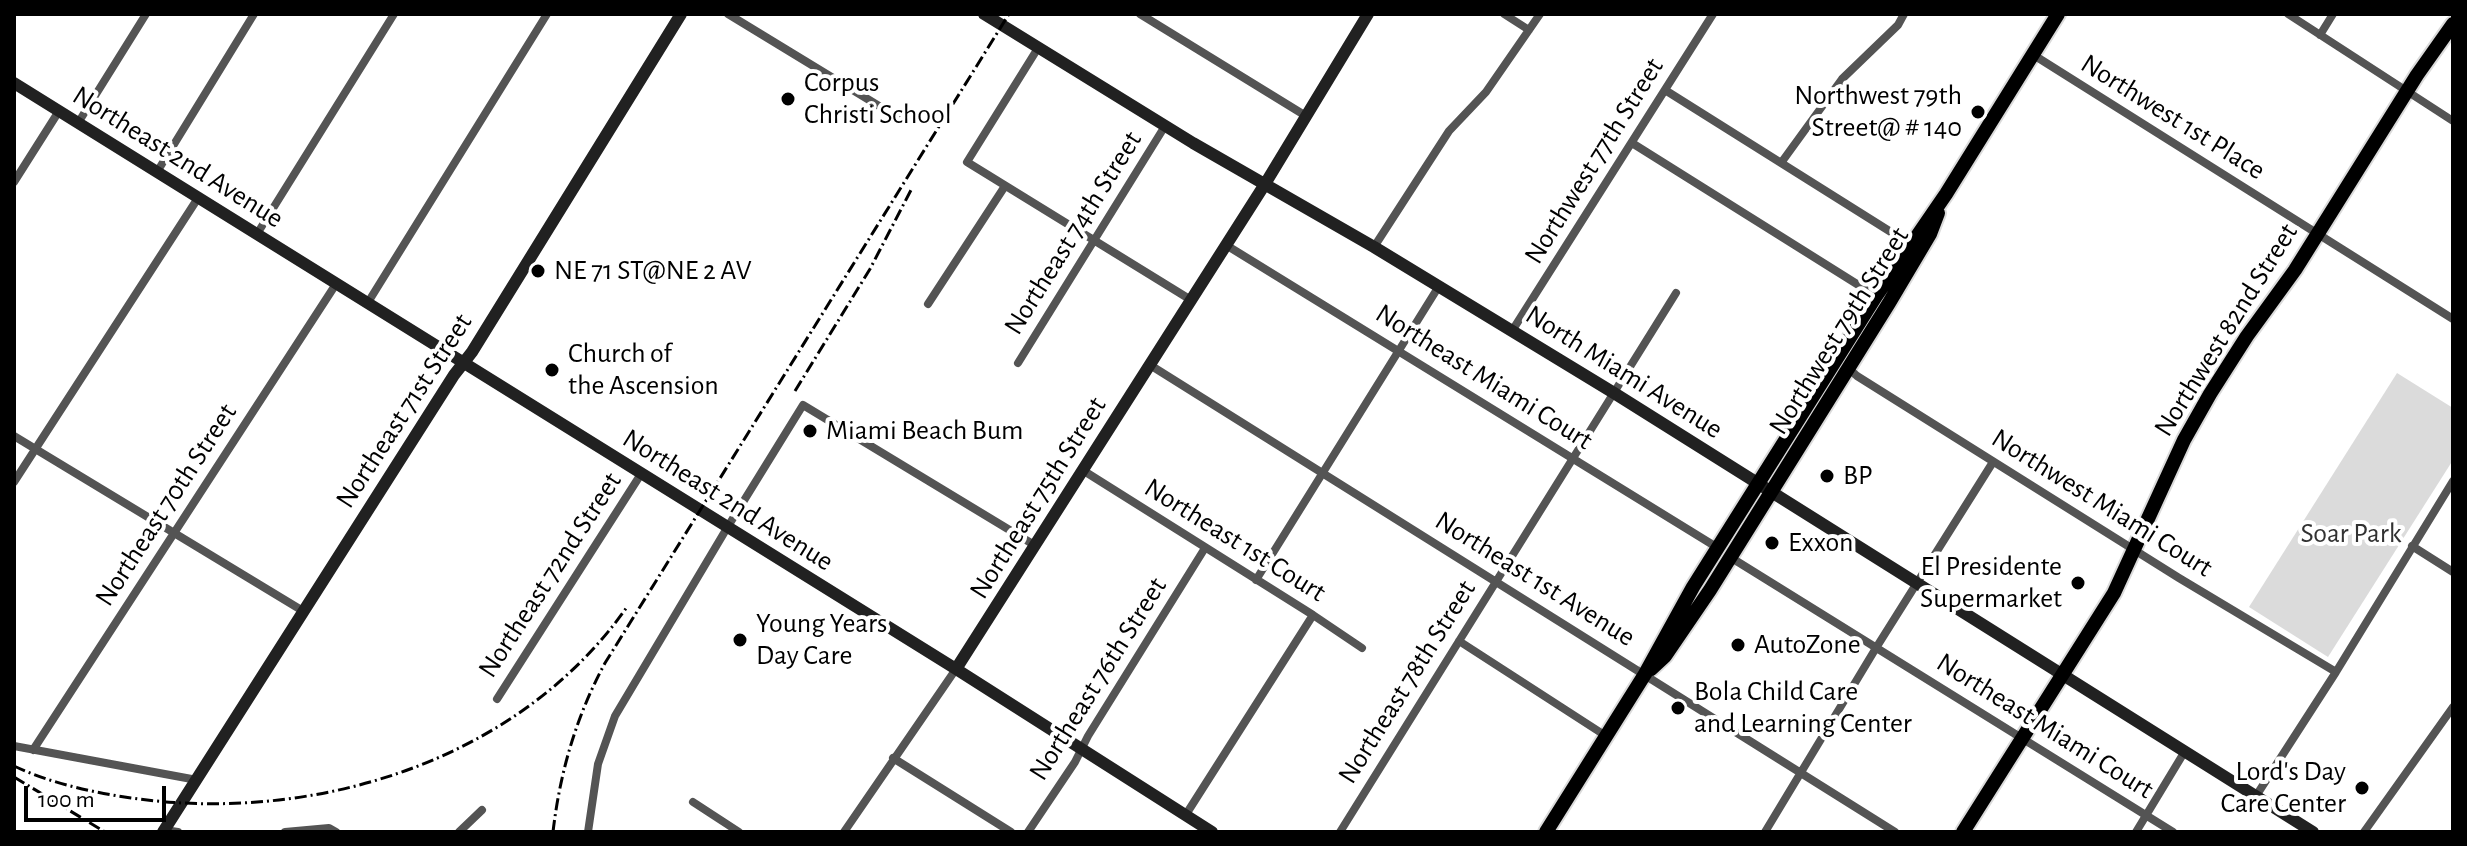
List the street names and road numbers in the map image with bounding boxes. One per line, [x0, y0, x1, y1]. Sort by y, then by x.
street label: Northwest 1st Place [2075, 47, 2271, 187]
street label: Northwest 77th Street [1517, 52, 1671, 270]
street label: Northeast 2nd Avenue [66, 79, 290, 235]
street label: Northeast 74th Street [997, 125, 1149, 341]
street label: Northwest 82nd Street [2147, 217, 2305, 443]
street label: Northwest 79th Street [1762, 221, 1916, 441]
street label: Northeast Miami Court [1369, 297, 1599, 457]
street label: North Miami Avenue [1519, 298, 1729, 446]
street label: Northeast 71st Street [329, 307, 479, 515]
street label: Northeast 75th Street [962, 391, 1114, 605]
street label: Northeast 70th Street [88, 397, 244, 613]
street label: Northwest Miami Court [1985, 421, 2219, 585]
street label: Northeast 2nd Avenue [616, 422, 840, 578]
street label: Northeast 72nd Street [471, 466, 629, 684]
street label: Northeast 1st Court [1138, 471, 1332, 609]
street label: Northeast 1st Avenue [1429, 504, 1641, 654]
street label: Northeast 76th Street [1022, 571, 1174, 787]
street label: Northeast 78th Street [1331, 574, 1483, 790]
street label: Northeast Miami Court [1930, 646, 2160, 806]

